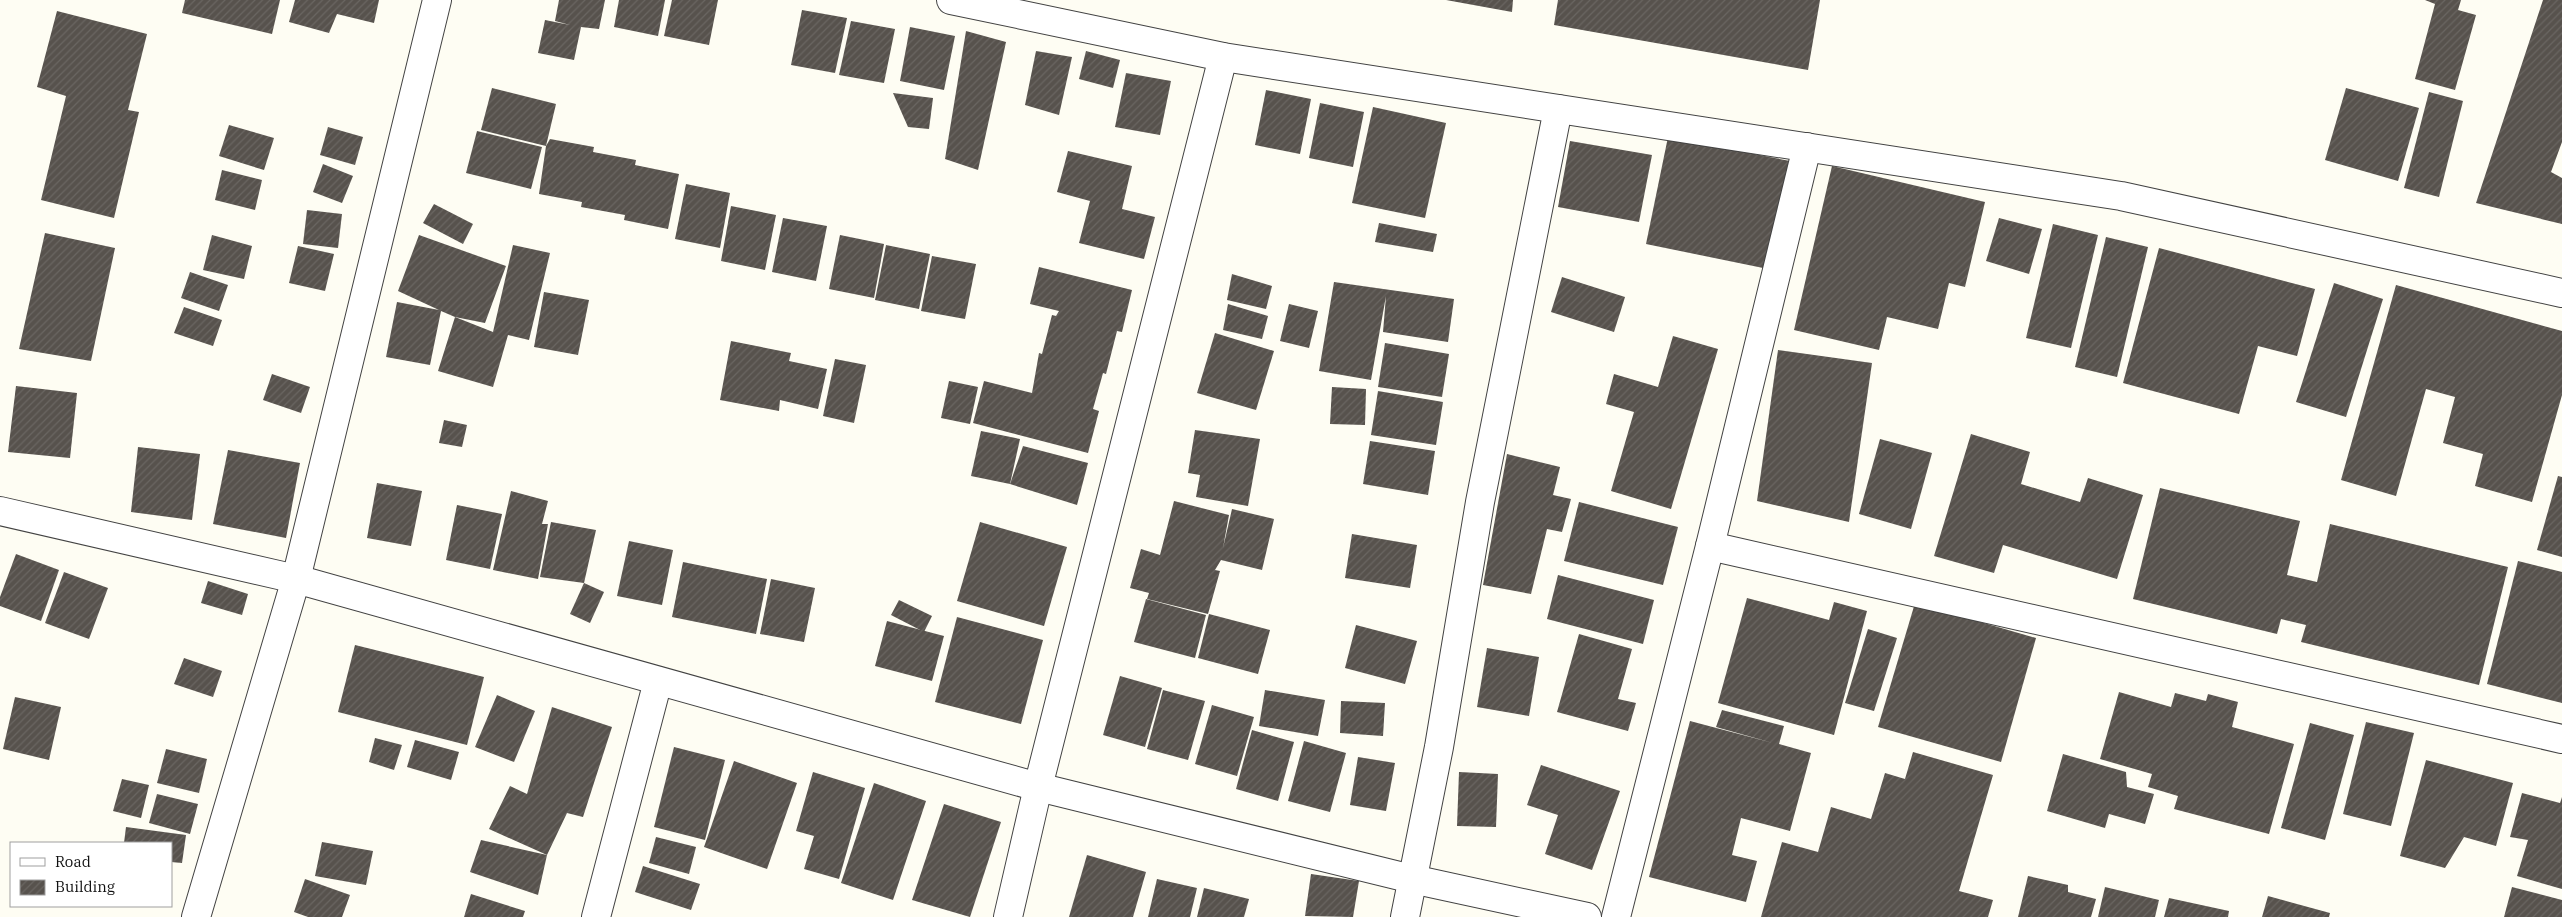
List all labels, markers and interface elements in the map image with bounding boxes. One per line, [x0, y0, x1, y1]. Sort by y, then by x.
legend [10, 842, 172, 907]
text: Road [55, 852, 91, 871]
text: Building [55, 877, 115, 896]

